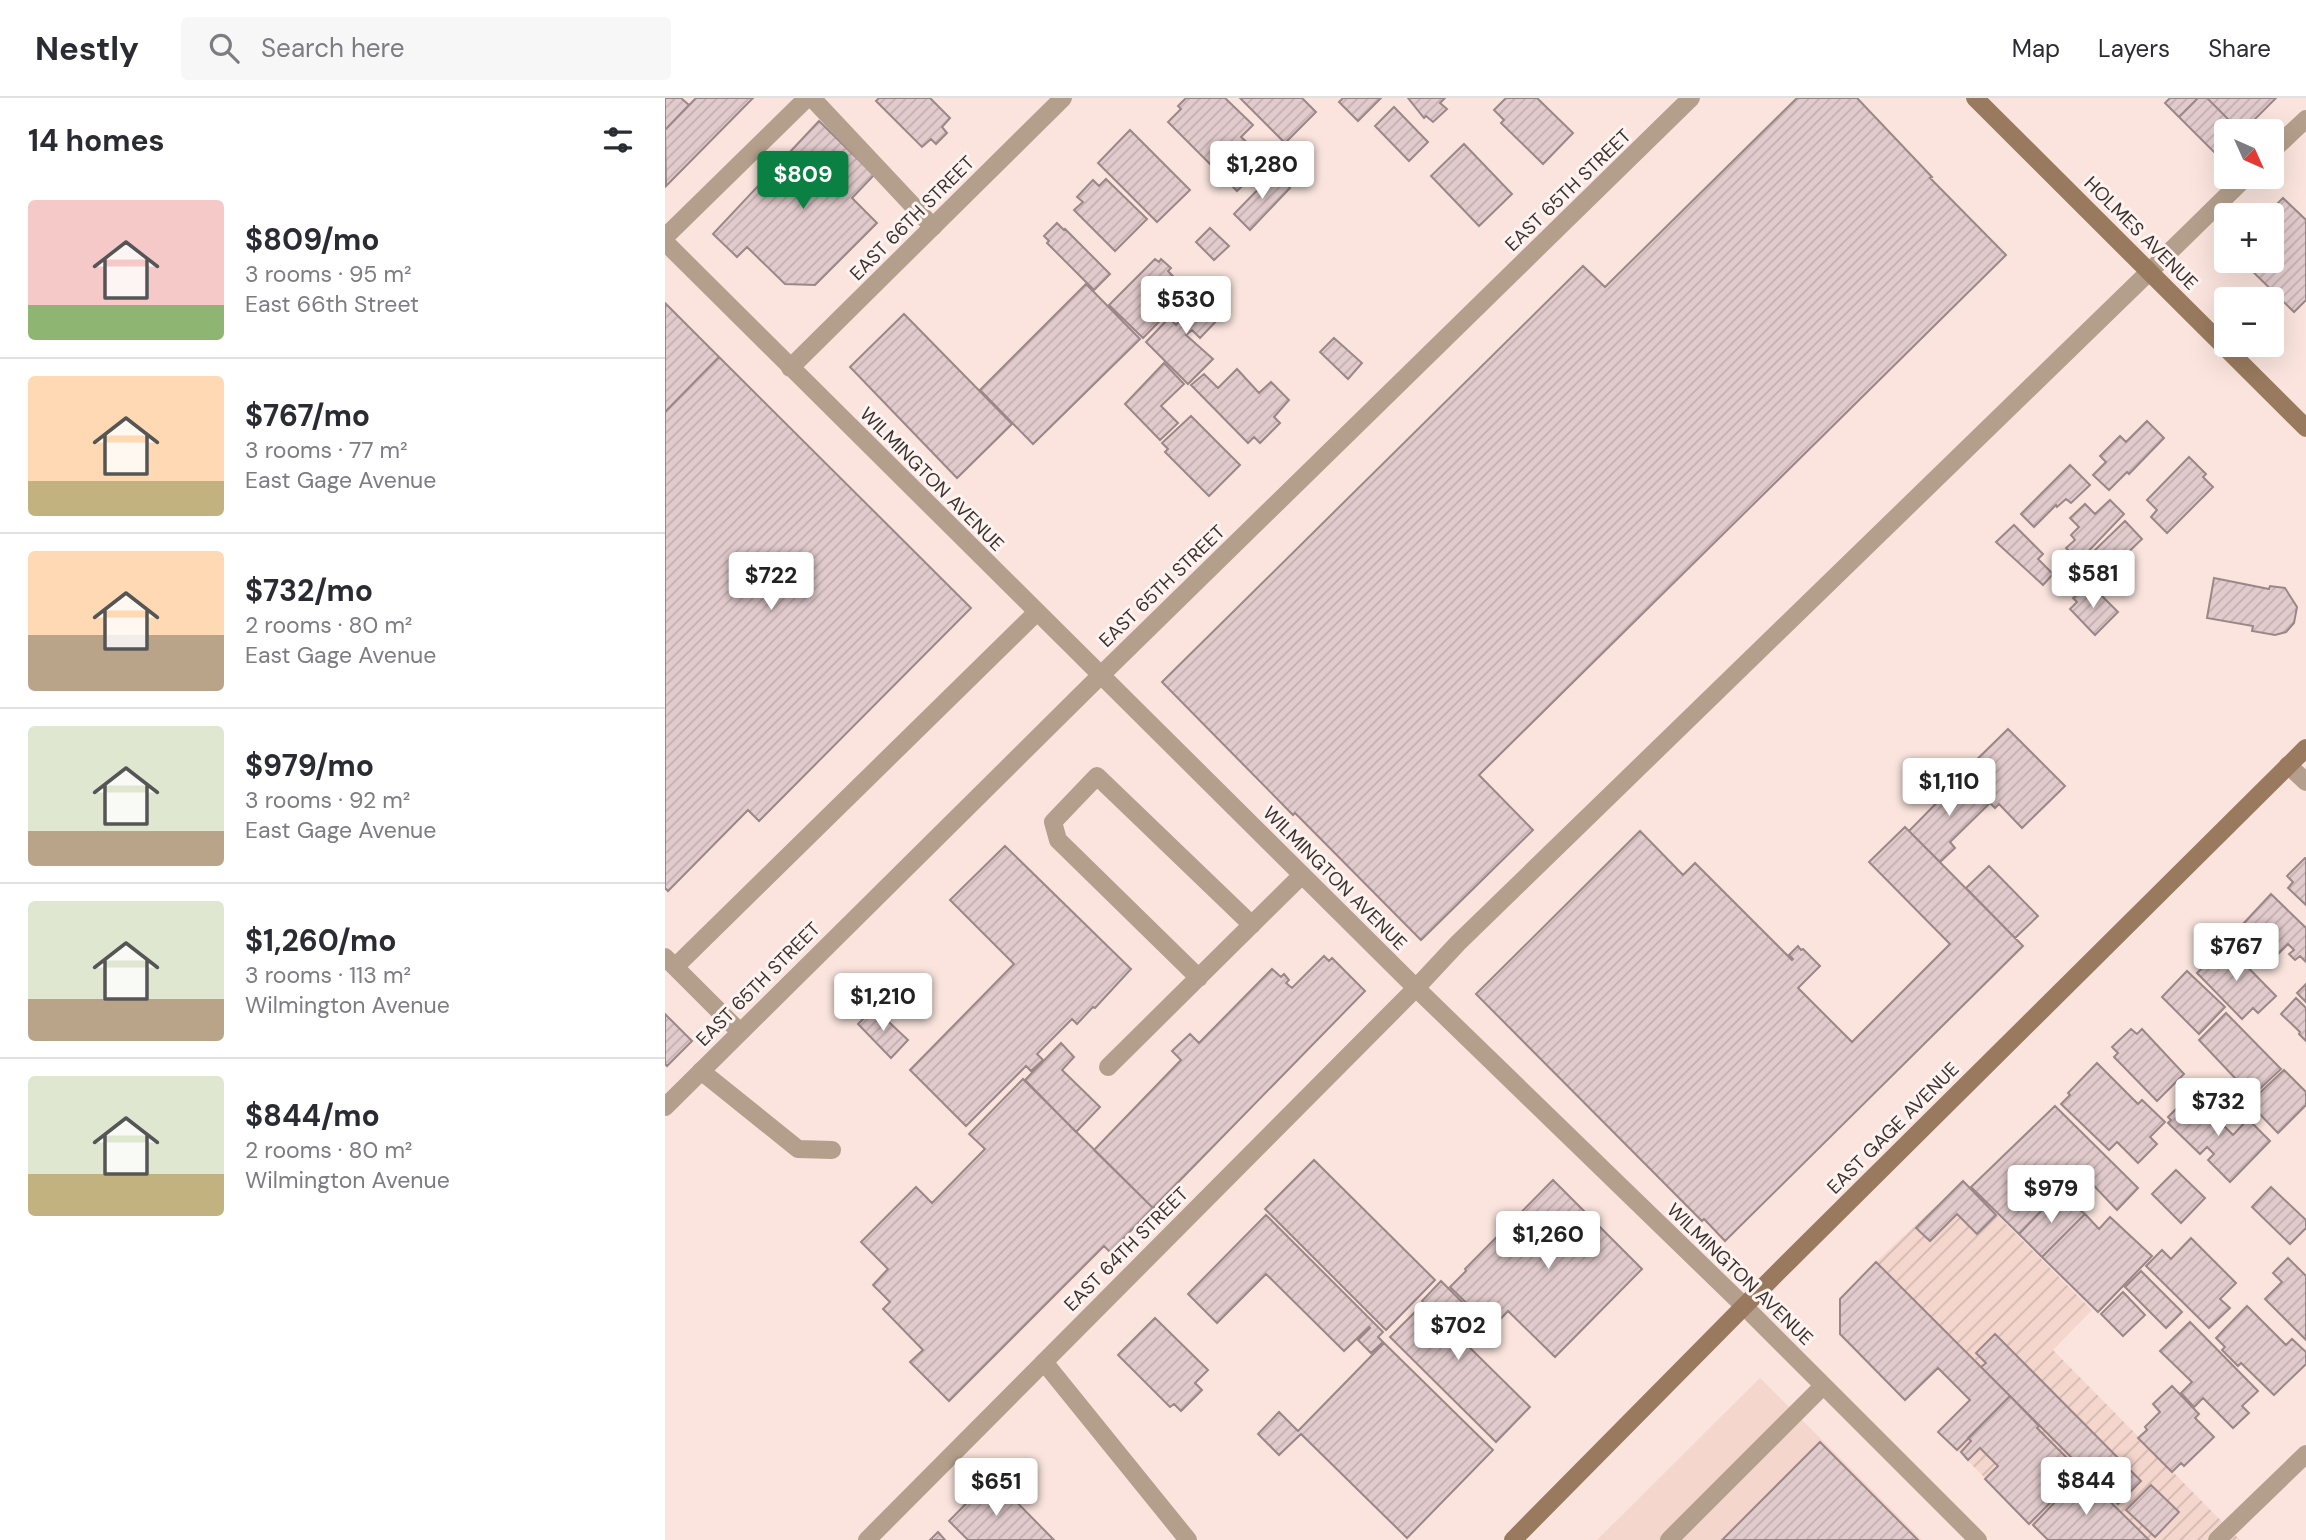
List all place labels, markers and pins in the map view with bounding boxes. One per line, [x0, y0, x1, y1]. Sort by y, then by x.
pin: $1,280 [1205, 141, 1319, 201]
pin: $809 [762, 152, 844, 211]
pin: $530 [1145, 276, 1227, 336]
pin: $581 [2052, 550, 2134, 610]
pin: $722 [730, 552, 812, 612]
pin: $1,110 [1892, 758, 2006, 818]
pin: $767 [2195, 924, 2277, 983]
pin: $1,210 [826, 974, 940, 1033]
pin: $732 [2177, 1079, 2259, 1138]
pin: $979 [2010, 1166, 2092, 1225]
pin: $1,260 [1491, 1212, 1605, 1271]
pin: $702 [1417, 1302, 1499, 1362]
pin: $651 [955, 1458, 1037, 1518]
pin: $844 [2045, 1458, 2127, 1517]

